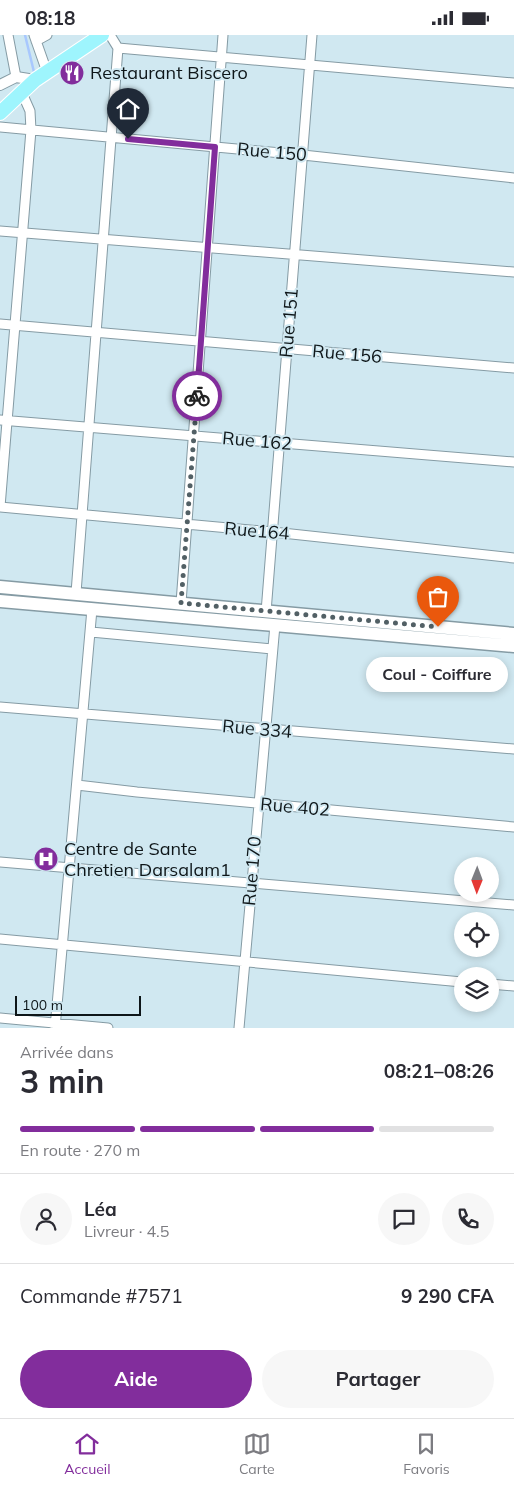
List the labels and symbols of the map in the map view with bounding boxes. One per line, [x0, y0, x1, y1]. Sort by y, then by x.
restaurant icon: Restaurant Biscero [59, 60, 85, 86]
place label: Restaurant Biscero [90, 61, 248, 84]
pin [107, 88, 149, 139]
street label: Rue 150 [236, 137, 308, 166]
street label: Rue 151 [274, 287, 303, 359]
street label: Rue 156 [311, 339, 383, 368]
courier [172, 371, 222, 421]
street label: Rue 162 [221, 426, 293, 455]
street label: Rue164 [224, 516, 291, 545]
pin [417, 576, 459, 627]
callout: Coul - Coiffure [367, 657, 509, 692]
street label: Rue 334 [221, 714, 293, 743]
street label: Rue 402 [259, 792, 331, 821]
street label: Rue 170 [237, 835, 266, 907]
place label: Centre de Sante Chretien Darsalam1 [64, 837, 231, 881]
hospital icon: Centre de Sante Chretien Darsalam1 [33, 846, 59, 872]
north arrow [454, 857, 499, 903]
scale bar [15, 993, 141, 1016]

